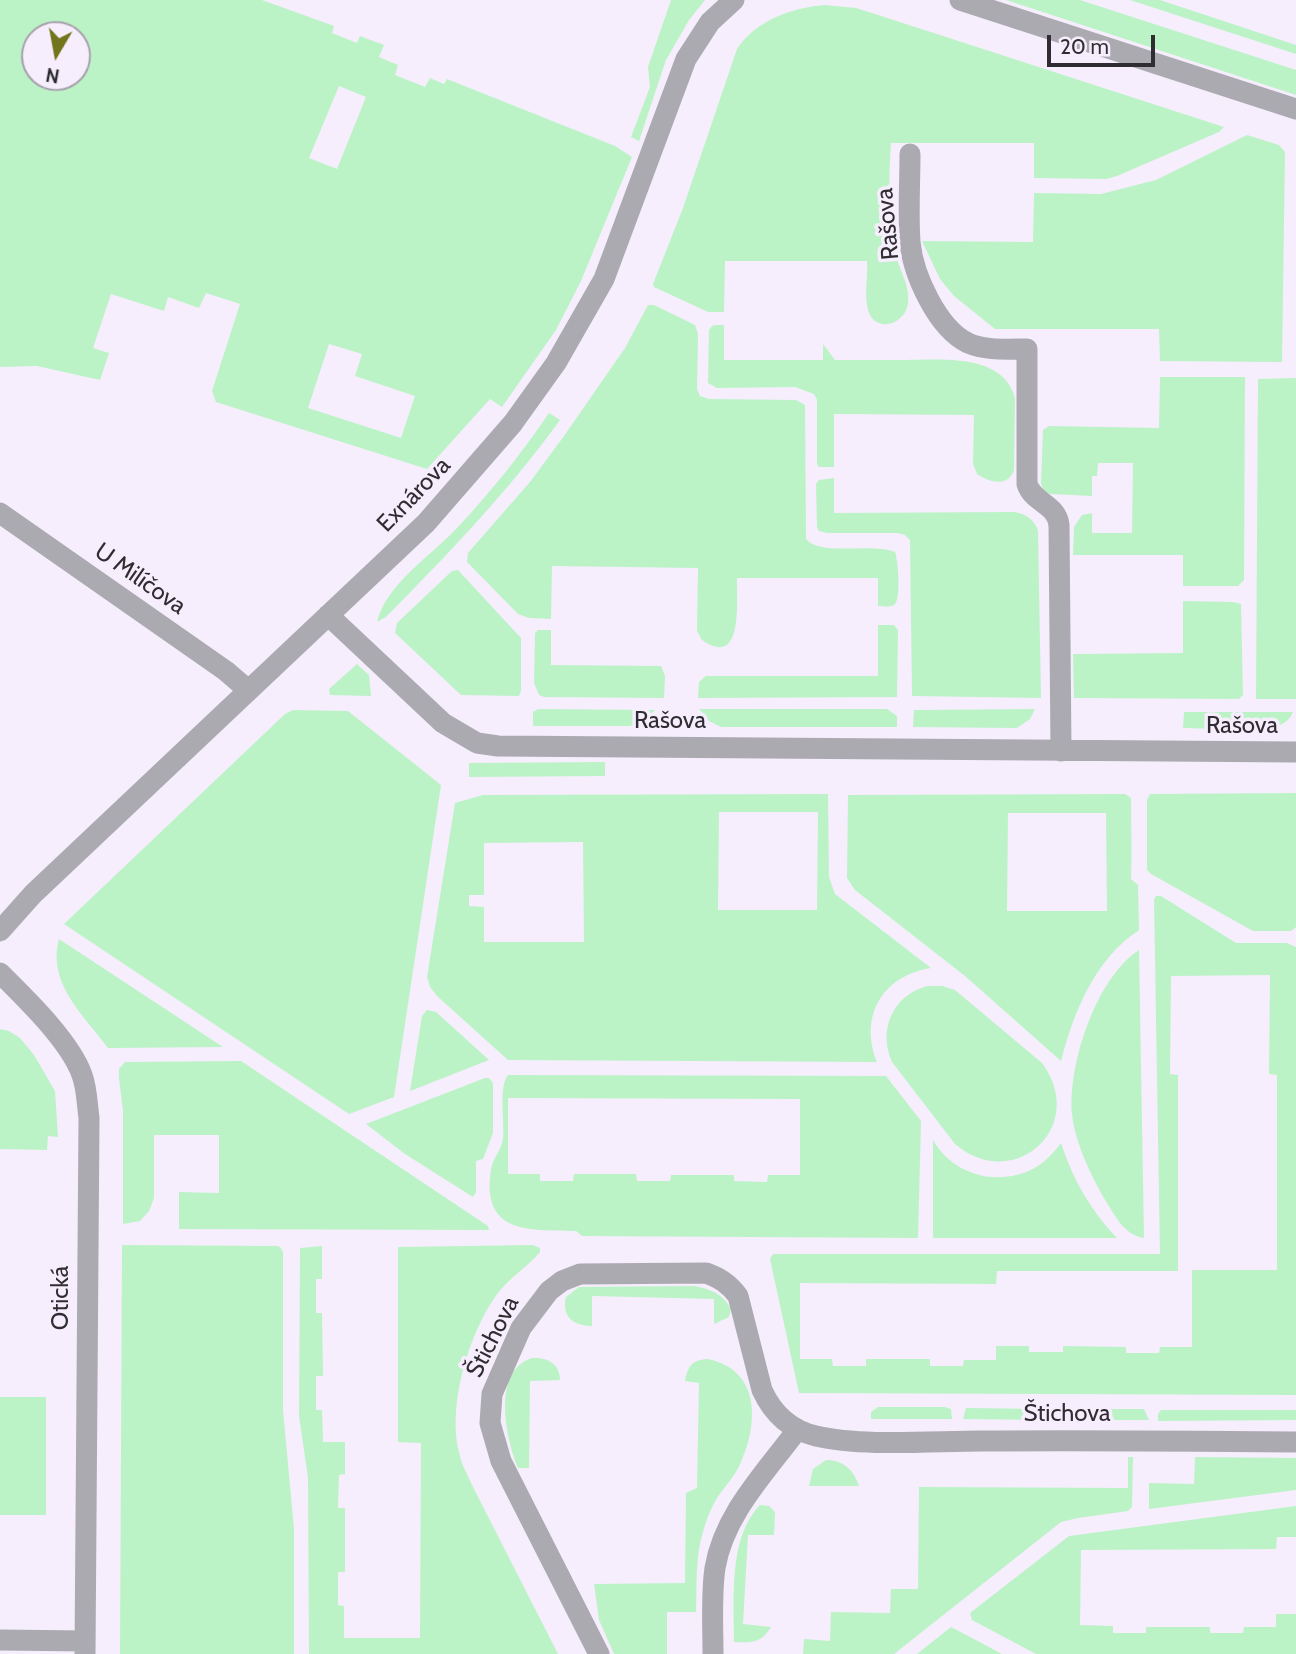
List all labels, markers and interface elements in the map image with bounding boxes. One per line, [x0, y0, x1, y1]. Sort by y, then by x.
north arrow [21, 21, 91, 91]
scale bar [1051, 21, 1160, 65]
text: 20 m [1060, 34, 1109, 59]
text: N [44, 63, 61, 88]
street label: Rašova [871, 187, 905, 261]
street label: Exnárova [371, 452, 457, 538]
street label: U Milíčova [89, 537, 191, 621]
street label: Rašova [634, 707, 706, 735]
street label: Rašova [1206, 712, 1278, 740]
street label: Otická [47, 1266, 75, 1330]
street label: Štichova [460, 1292, 526, 1382]
street label: Štichova [1024, 1400, 1110, 1428]

